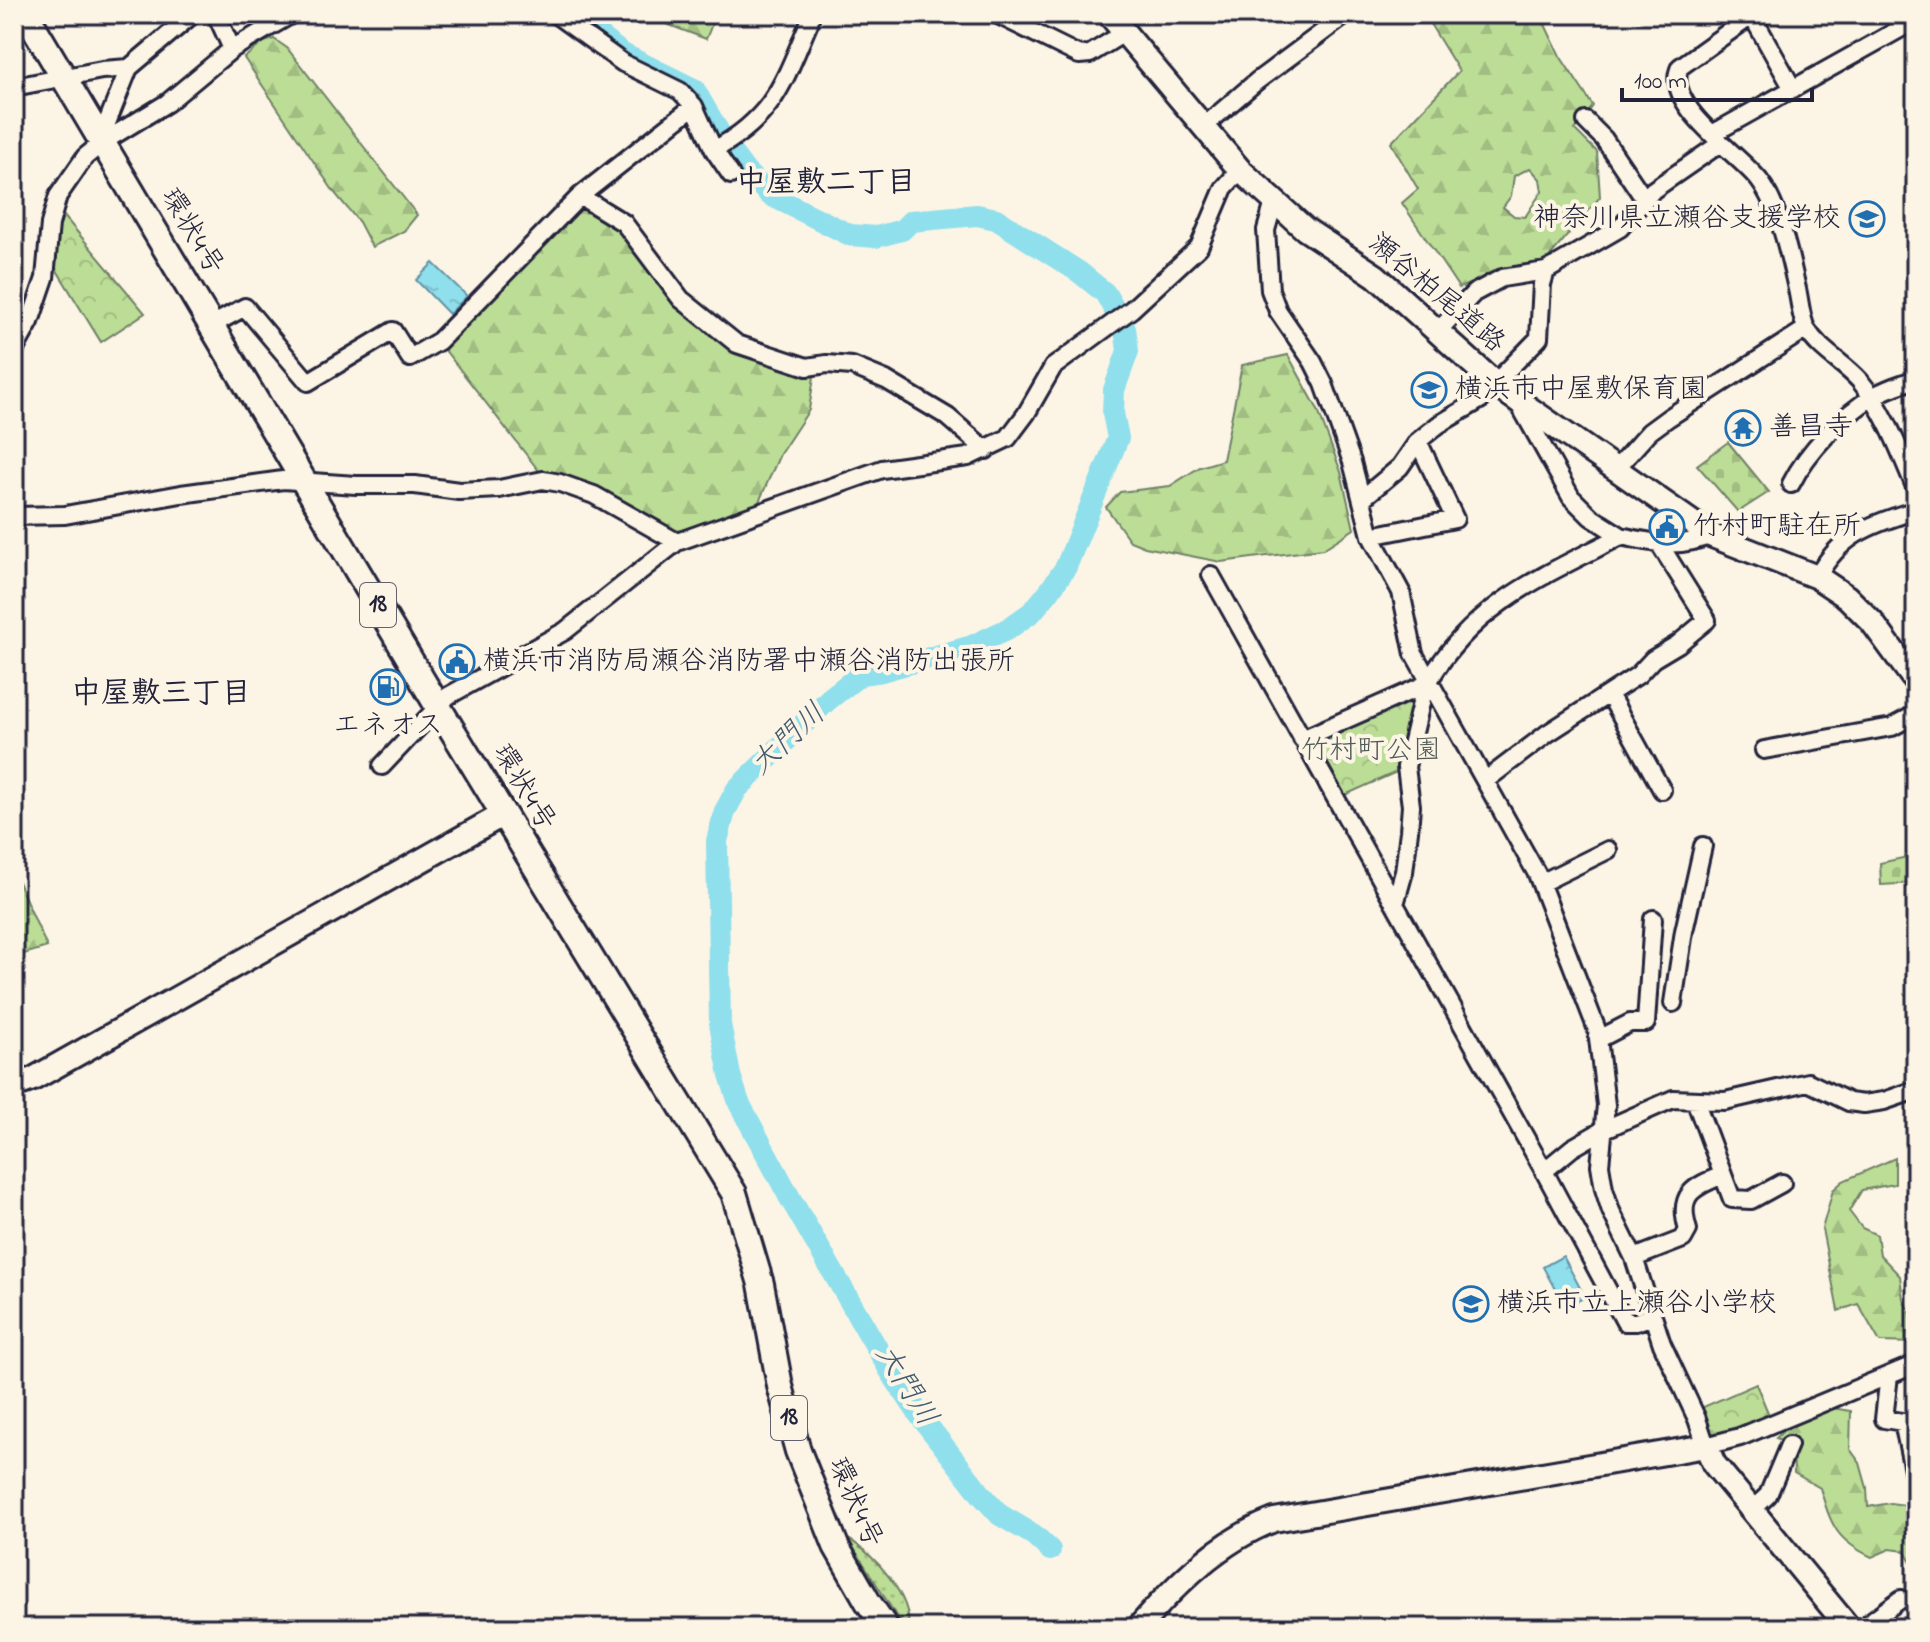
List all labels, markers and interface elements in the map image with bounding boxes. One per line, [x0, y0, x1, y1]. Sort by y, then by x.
scale bar [1622, 52, 1812, 102]
text: 100 m [1634, 65, 1687, 100]
district label: 中屋敷二丁目 [736, 162, 916, 206]
street label: 環状4号 [149, 180, 233, 284]
place label: 神奈川県立瀬谷支援学校 [1533, 199, 1841, 240]
school or university icon: 神奈川県立瀬谷支援学校 [1848, 200, 1886, 238]
street label: 瀬谷柏尾道路 [1358, 224, 1514, 364]
place label: 横浜市中屋敷保育園 [1455, 370, 1707, 411]
school or university icon: 横浜市中屋敷保育園 [1410, 371, 1448, 409]
place label: 善昌寺 [1769, 408, 1853, 449]
temple icon: 善昌寺 [1724, 409, 1762, 447]
place label: 竹村町駐在所 [1693, 507, 1861, 548]
public building icon: 竹村町駐在所 [1648, 508, 1686, 546]
road number: 18 [360, 583, 396, 627]
place label: 横浜市消防局瀬谷消防署中瀬谷消防出張所 [483, 642, 1015, 683]
public building icon: 横浜市消防局瀬谷消防署中瀬谷消防出張所 [438, 643, 476, 681]
fuel station icon: エネオス [369, 668, 407, 706]
district label: 中屋敷三丁目 [71, 673, 251, 717]
water label: 大門川 [741, 693, 837, 787]
place label: エネオス [333, 706, 443, 747]
park label: 竹村町公園 [1301, 731, 1441, 772]
street label: 環状4号 [481, 736, 565, 840]
place label: 横浜市立上瀬谷小学校 [1497, 1284, 1777, 1325]
school or university icon: 横浜市立上瀬谷小学校 [1452, 1285, 1490, 1323]
water label: 大門川 [862, 1336, 948, 1436]
road number: 18 [771, 1396, 807, 1440]
street label: 環状4号 [816, 1451, 892, 1555]

